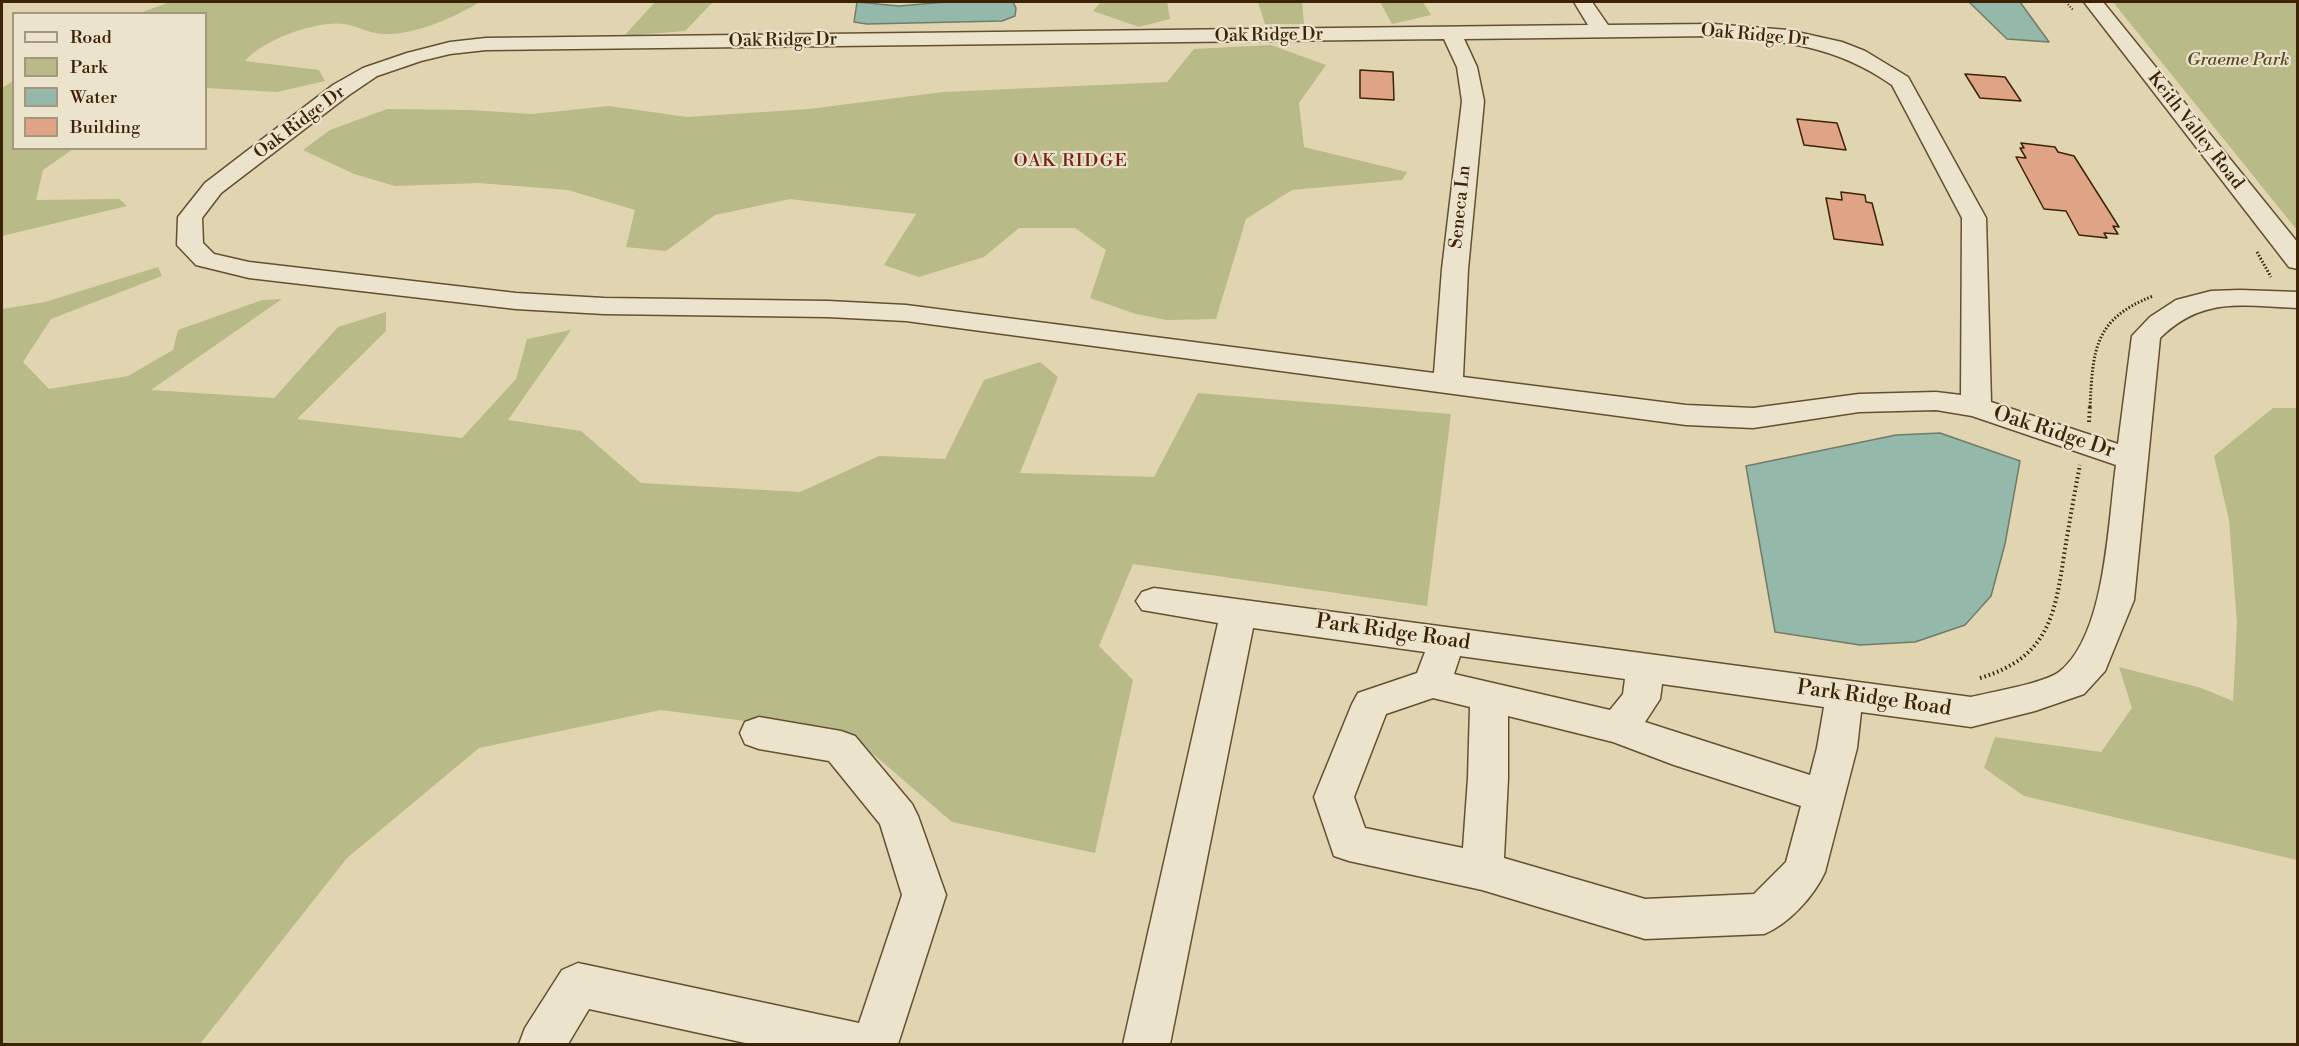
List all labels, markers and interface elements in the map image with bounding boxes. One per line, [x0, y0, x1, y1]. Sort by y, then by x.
legend [12, 12, 207, 150]
street label: Oak Ridge Dr [1700, 21, 1810, 51]
street label: Oak Ridge Dr [1215, 24, 1323, 48]
text: Road [70, 26, 112, 49]
street label: Oak Ridge Dr [729, 29, 837, 53]
park label: Graeme Park [2187, 50, 2289, 72]
text: Park [70, 56, 107, 79]
street label: Keith Valley Road [2142, 68, 2248, 194]
street label: Oak Ridge Dr [250, 82, 350, 164]
text: Water [70, 86, 117, 109]
text: Building [70, 116, 140, 139]
district label: OAK RIDGE [1014, 151, 1128, 173]
street label: Seneca Ln [1446, 164, 1476, 250]
street label: Oak Ridge Dr [1990, 401, 2118, 465]
street label: Park Ridge Road [1314, 610, 1472, 656]
street label: Park Ridge Road [1795, 676, 1953, 722]

